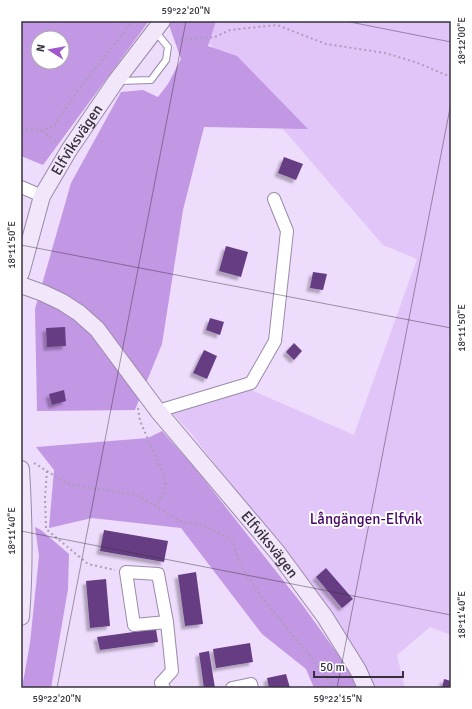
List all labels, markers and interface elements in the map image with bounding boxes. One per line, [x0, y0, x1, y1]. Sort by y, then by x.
text: 59°22'20"N [162, 5, 210, 17]
text: 18°12'00"E [456, 17, 468, 65]
north arrow [30, 30, 70, 70]
text: N [34, 43, 48, 53]
street label: Elfviksvägen [47, 101, 107, 178]
text: 18°11'50"E [6, 221, 18, 269]
text: 18°11'50"E [456, 304, 468, 352]
text: 18°11'40"E [6, 507, 18, 555]
street label: Elfviksvägen [237, 507, 302, 582]
park label: Långängen-Elfvik [310, 510, 423, 528]
text: 18°11'40"E [456, 591, 468, 639]
scale bar [314, 653, 403, 679]
text: 50 m [320, 660, 345, 675]
text: 59°22'20"N [33, 693, 81, 705]
text: 59°22'15"N [314, 693, 362, 705]

